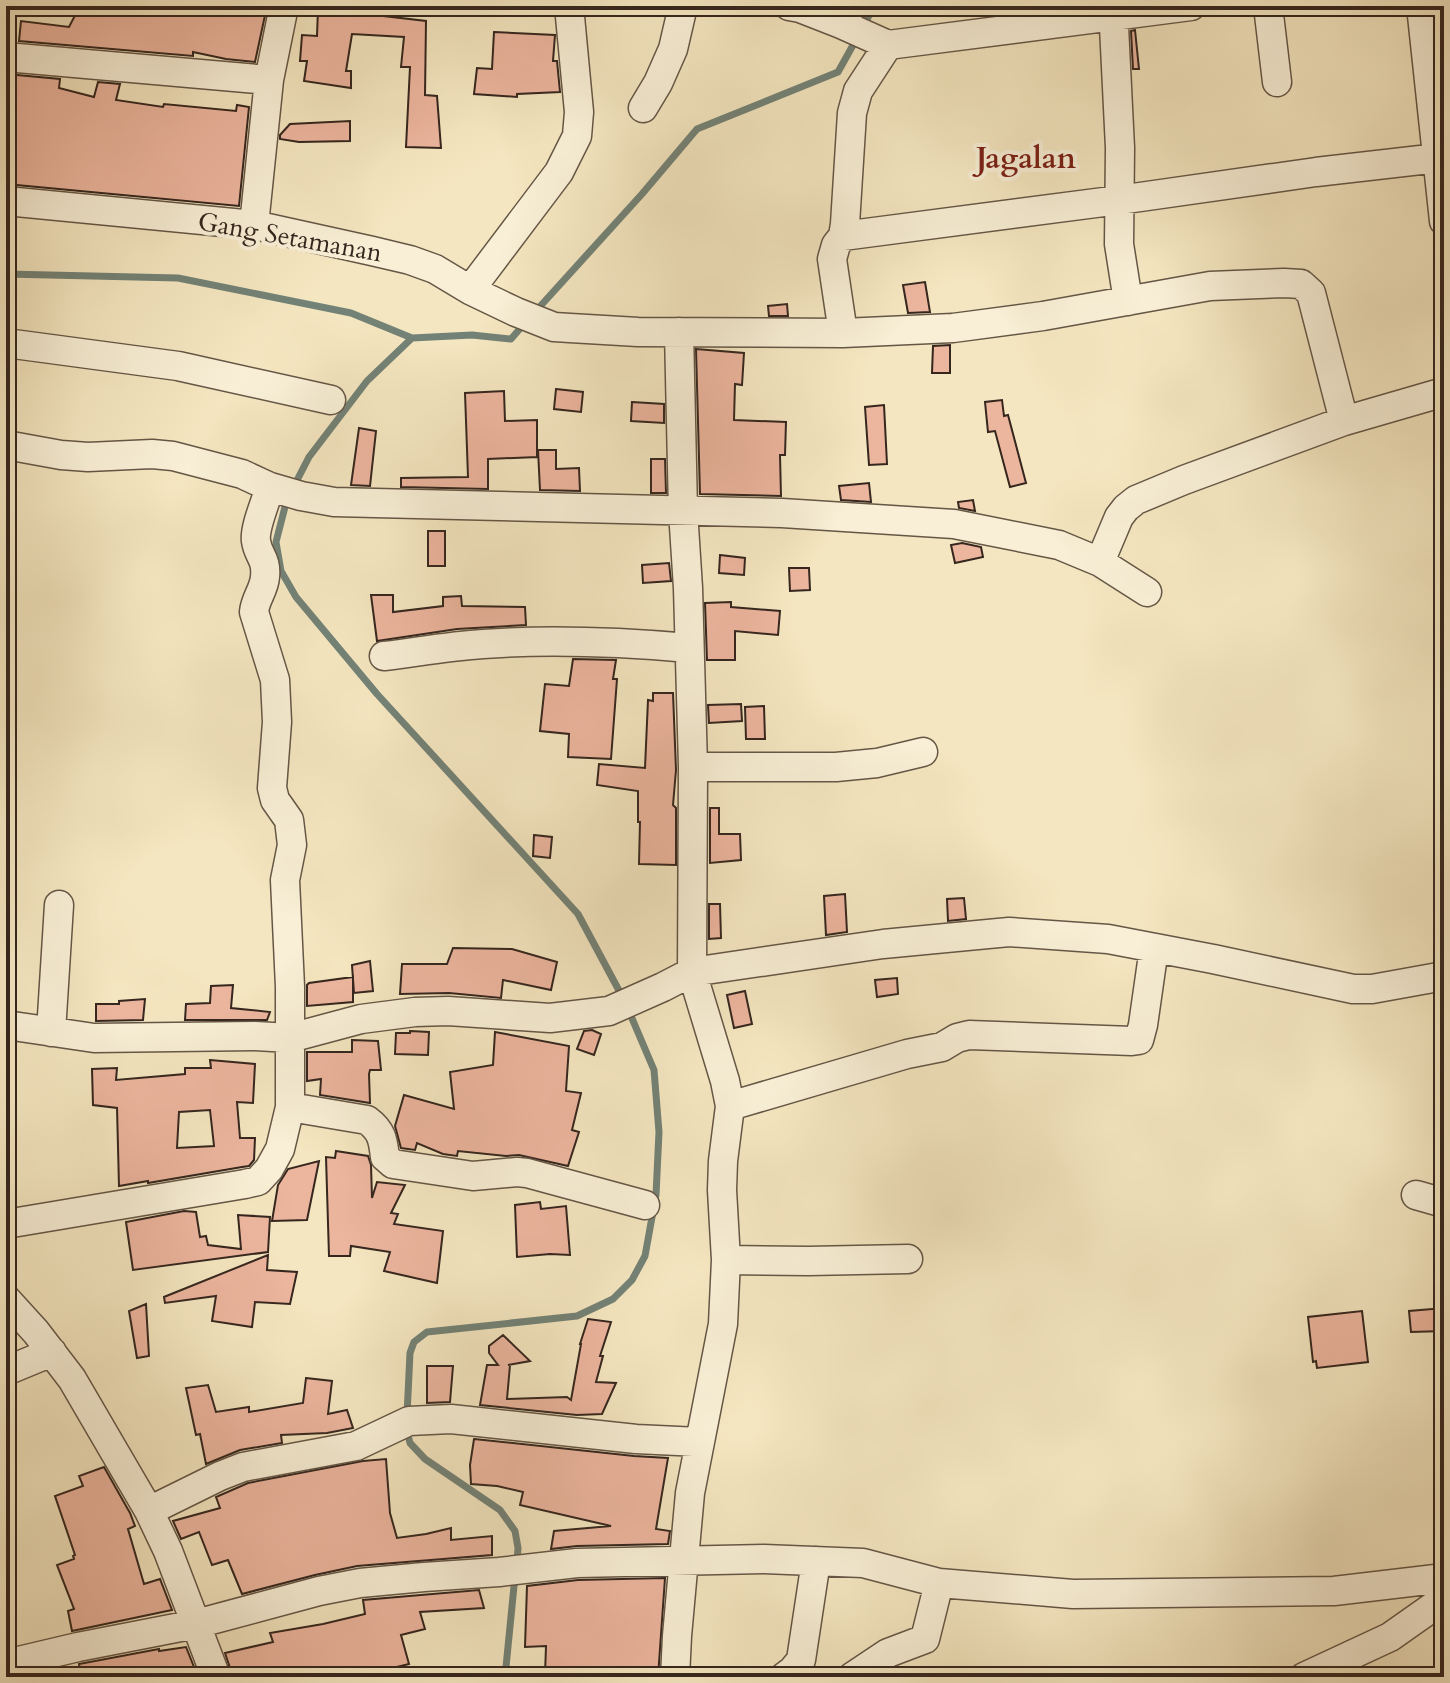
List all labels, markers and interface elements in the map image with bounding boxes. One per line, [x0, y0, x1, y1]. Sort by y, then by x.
district label: Jagalan [972, 138, 1076, 179]
street label: Gang Setamanan [195, 204, 385, 270]

